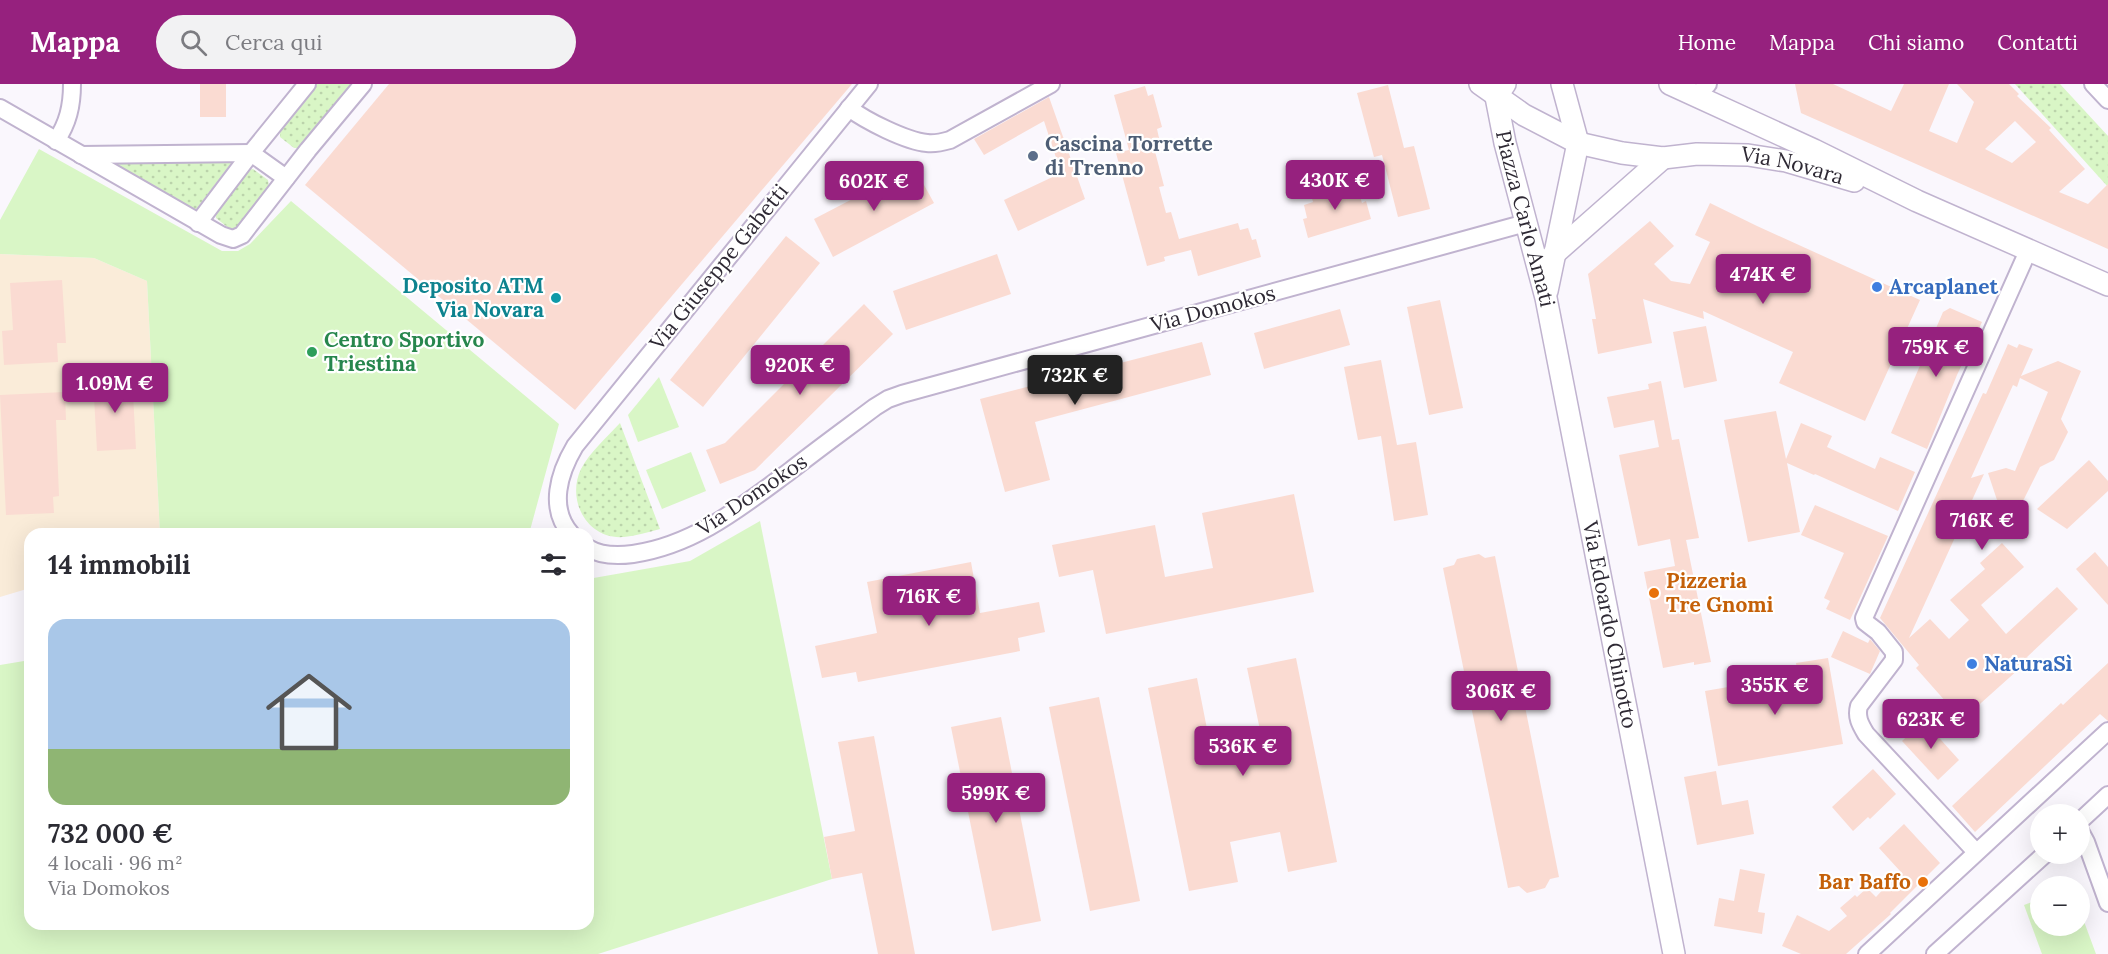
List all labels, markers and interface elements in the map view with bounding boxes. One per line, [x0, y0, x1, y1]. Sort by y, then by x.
search box [156, 15, 576, 69]
text: Mappa [30, 24, 120, 60]
icon: search [177, 26, 210, 59]
text: Cerca qui [225, 28, 322, 56]
text: Home [1678, 29, 1736, 56]
text: Mappa [1769, 29, 1835, 56]
text: Chi siamo [1868, 29, 1964, 56]
text: Contatti [1997, 29, 2078, 56]
street label: Piazza Carlo Amati [1490, 128, 1561, 309]
place label: Cascina Torrette di Trenno [1045, 130, 1213, 181]
street label: Via Novara [1738, 140, 1847, 190]
marker: Cascina Torrette di Trenno [1026, 149, 1040, 163]
pin: 430K € [1286, 160, 1384, 211]
pin: 602K € [825, 161, 923, 212]
text: 430K € [1300, 167, 1370, 192]
text: 602K € [839, 168, 909, 193]
street label: Via Giuseppe Gabetti [643, 178, 794, 356]
pin: 474K € [1714, 254, 1812, 305]
text: 474K € [1730, 261, 1796, 286]
place label: Deposito ATM Via Novara [402, 272, 544, 323]
place label: Arcaplanet [1889, 273, 1999, 300]
street label: Via Domokos [1147, 279, 1278, 338]
marker: Arcaplanet [1870, 280, 1884, 294]
marker: Deposito ATM Via Novara [549, 291, 563, 305]
place label: Centro Sportivo Triestina [324, 326, 484, 377]
pin: 759K € [1887, 327, 1985, 378]
text: 759K € [1902, 334, 1970, 359]
marker: Centro Sportivo Triestina [305, 345, 319, 359]
pin: 920K € [751, 345, 849, 396]
text: 920K € [765, 352, 835, 377]
pin: 732K € [1026, 355, 1124, 406]
text: 732K € [1042, 362, 1108, 387]
pin: 1.09M € [60, 363, 170, 414]
text: 1.09M € [76, 370, 154, 395]
street label: Via Domokos [690, 448, 812, 542]
pin: 716K € [1933, 500, 2031, 551]
text: 716K € [1950, 507, 2014, 532]
street label: Via Edoardo Chinotto [1577, 518, 1644, 731]
text: 14 immobili [48, 548, 191, 581]
icon: filters [537, 548, 570, 581]
place label: Pizzeria Tre Gnomi [1666, 567, 1774, 618]
pin: 716K € [880, 576, 978, 627]
text: 716K € [897, 583, 961, 608]
marker: Pizzeria Tre Gnomi [1647, 586, 1661, 600]
place label: NaturaSì [1984, 650, 2073, 677]
marker: NaturaSì [1965, 657, 1979, 671]
icon: home [255, 658, 363, 766]
pin: 355K € [1726, 665, 1824, 716]
pin: 306K € [1452, 671, 1550, 722]
text: 355K € [1741, 672, 1809, 697]
text: 306K € [1465, 678, 1537, 703]
pin: 623K € [1882, 699, 1980, 750]
text: 623K € [1896, 706, 1966, 731]
pin: 536K € [1194, 726, 1292, 777]
text: 536K € [1208, 733, 1278, 758]
pin: 599K € [947, 773, 1045, 824]
text: 599K € [961, 780, 1031, 805]
map controls [2030, 804, 2090, 936]
button: + [2030, 804, 2090, 864]
text: 732 000 € [48, 817, 173, 850]
text: 4 locali · 96 m² [48, 850, 183, 875]
place label: Bar Baffo [1818, 868, 1911, 895]
text: Via Domokos [48, 875, 170, 900]
marker: Bar Baffo [1916, 875, 1930, 889]
button: − [2030, 876, 2090, 936]

